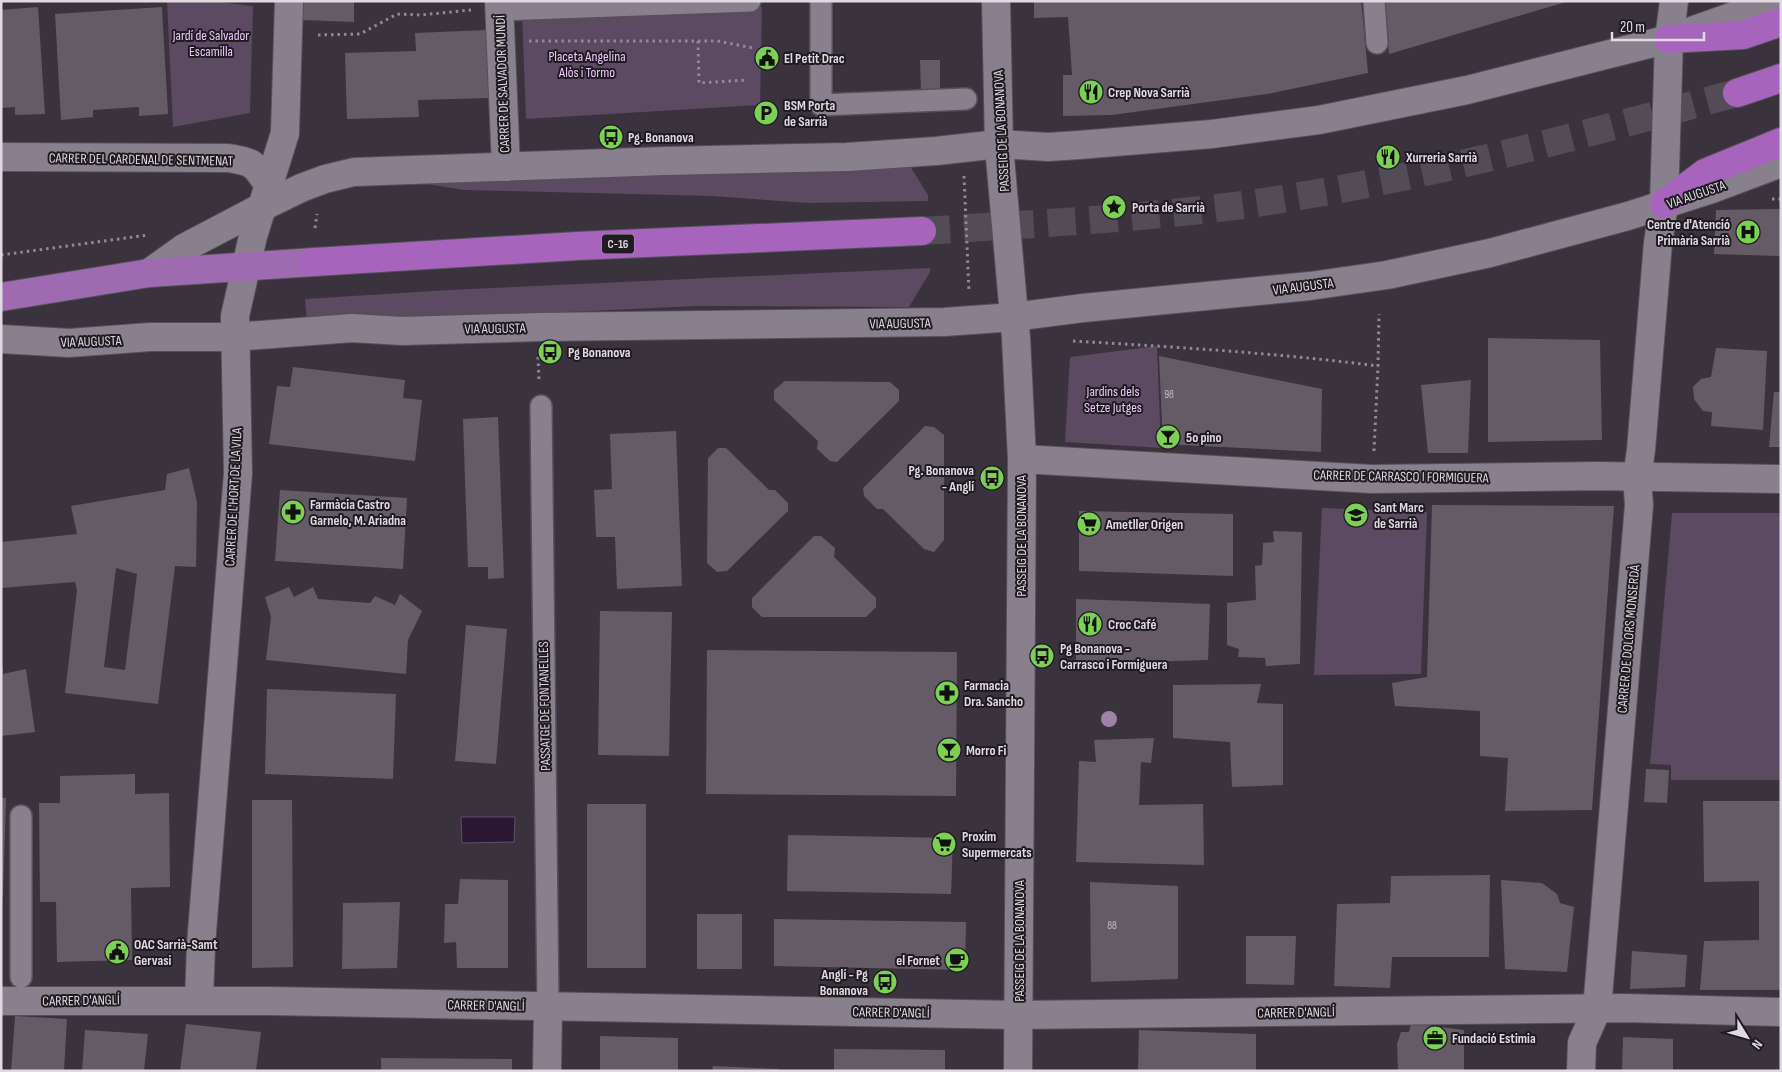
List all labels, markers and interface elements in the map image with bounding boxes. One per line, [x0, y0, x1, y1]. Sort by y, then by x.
scale bar [1612, 10, 1704, 42]
street label: CARRER DE SALVADOR MUNDÍ [492, 15, 513, 153]
text: 20 m [1620, 18, 1645, 37]
park label: Jardí de Salvador Escamilla [172, 27, 249, 60]
public building icon: El Petit Drac [754, 45, 780, 71]
park label: Placeta Angelina Alòs i Tormo [548, 48, 626, 81]
place label: El Petit Drac [784, 50, 845, 67]
street label: PASSEIG DE LA BONANOVA [990, 69, 1013, 192]
restaurant icon: Crep Nova Sarrià [1078, 79, 1104, 105]
place label: Crep Nova Sarrià [1108, 84, 1190, 101]
place label: BSM Porta de Sarrià [784, 97, 836, 130]
parking icon: BSM Porta de Sarrià [753, 100, 779, 126]
bus stop icon: Pg. Bonanova [598, 124, 624, 150]
place label: Pg. Bonanova [628, 129, 694, 146]
restaurant icon: Xurreria Sarrià [1375, 144, 1401, 170]
street label: CARRER DEL CARDENAL DE SENTMENAT [49, 149, 234, 170]
place label: Xurreria Sarrià [1405, 149, 1478, 166]
street label: VIA AUGUSTA [1664, 176, 1729, 212]
place icon: Porta de Sarrià [1101, 194, 1127, 220]
place label: Porta de Sarrià [1132, 199, 1205, 216]
place label: Centre d'Atenció Primària Sarrià [1647, 216, 1730, 249]
hospital icon: Centre d'Atenció Primària Sarrià [1735, 219, 1761, 245]
road number: C-16 [602, 234, 634, 253]
street label: VIA AUGUSTA [1272, 274, 1335, 299]
street label: VIA AUGUSTA [869, 314, 932, 333]
street label: VIA AUGUSTA [464, 319, 527, 338]
street label: VIA AUGUSTA [60, 332, 123, 351]
bus stop icon: Pg Bonanova [537, 339, 563, 365]
place label: Pg Bonanova [568, 344, 631, 361]
park label: Jardins dels Setze Jutges [1084, 383, 1142, 416]
house number: 98 [1164, 388, 1174, 401]
bar icon: 5o pino [1155, 424, 1181, 450]
street label: CARRER DE L'HORT DE LA VILA [221, 426, 246, 567]
place label: 5o pino [1186, 429, 1222, 446]
place label: Pg. Bonanova - Anglí [908, 462, 974, 495]
bus stop icon: Pg. Bonanova - Anglí [979, 465, 1005, 491]
street label: CARRER DE CARRASCO I FORMIGUERA [1313, 466, 1490, 487]
street label: PASSEIG DE LA BONANOVA [1013, 474, 1030, 597]
place label: Farmàcia Castro Garnelo, M. Ariadna [310, 496, 406, 529]
pharmacy icon: Farmàcia Castro Garnelo, M. Ariadna [280, 499, 306, 525]
place label: Sant Marc de Sarrià [1374, 499, 1424, 532]
school or university icon: Sant Marc de Sarrià [1343, 502, 1369, 528]
supermarket icon: Ametller Origen [1076, 511, 1102, 537]
place label: Ametller Origen [1105, 516, 1183, 533]
street label: CARRER DE DOLORS MONSERDÀ [1614, 563, 1644, 714]
restaurant icon: Croc Café [1077, 611, 1103, 637]
place label: Croc Café [1108, 616, 1156, 633]
place label: Pg Bonanova - Carrasco i Formiguera [1060, 640, 1168, 673]
street label: PASSATGE DE FONTANELLES [535, 641, 554, 771]
bus stop icon: Pg Bonanova - Carrasco i Formiguera [1029, 643, 1055, 669]
place label: Farmacia Dra. Sancho [964, 677, 1023, 710]
pharmacy icon: Farmacia Dra. Sancho [934, 680, 960, 706]
bar icon: Morro Fi [936, 737, 962, 763]
place label: Morro Fi [966, 742, 1007, 759]
place label: Proxim Supermercats [962, 828, 1032, 861]
supermarket icon: Proxim Supermercats [931, 831, 957, 857]
street label: PASSEIG DE LA BONANOVA [1011, 879, 1028, 1002]
house number: 88 [1107, 919, 1117, 932]
place label: OAC Sarrià-Samt Gervasi [134, 936, 218, 969]
public building icon: OAC Sarrià-Samt Gervasi [104, 939, 130, 965]
cafe icon: el Fornet [944, 947, 970, 973]
place label: el Fornet [896, 952, 940, 969]
place label: Anglí - Pg Bonanova [820, 966, 868, 999]
bus stop icon: Anglí - Pg Bonanova [872, 969, 898, 995]
street label: CARRER D'ANGLÍ [42, 991, 120, 1010]
street label: CARRER D'ANGLÍ [447, 996, 525, 1015]
street label: CARRER D'ANGLÍ [852, 1003, 930, 1022]
street label: CARRER D'ANGLÍ [1257, 1003, 1335, 1022]
north arrow [1722, 1012, 1772, 1062]
office icon: Fundació Estimia [1422, 1025, 1448, 1051]
place label: Fundació Estimia [1452, 1030, 1536, 1047]
text: N [1748, 1036, 1766, 1053]

